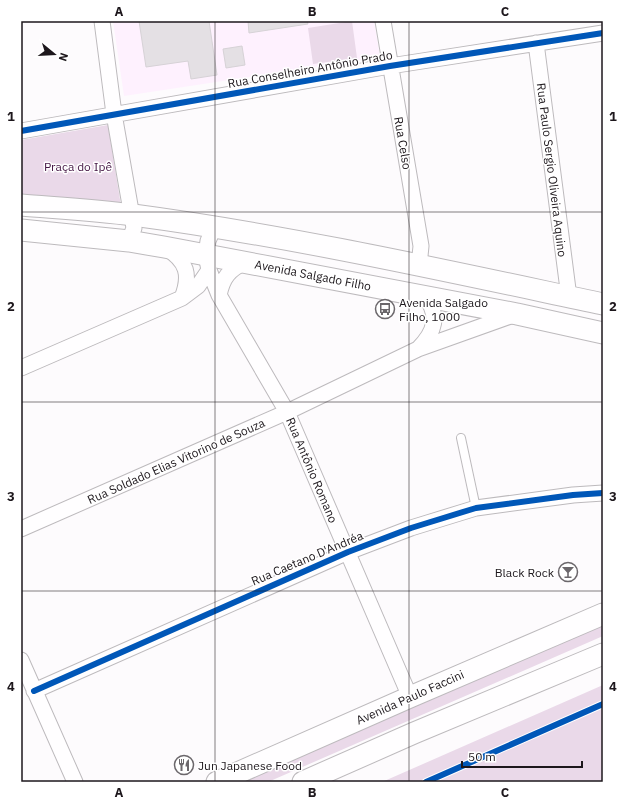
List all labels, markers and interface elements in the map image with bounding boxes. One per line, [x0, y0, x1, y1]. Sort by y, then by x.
text: A [115, 3, 124, 20]
text: B [308, 3, 317, 20]
text: C [501, 3, 510, 20]
north arrow [34, 34, 74, 74]
street label: Rua Conselheiro Antônio Prado [226, 47, 394, 91]
text: N [56, 51, 71, 63]
street label: Rua Paulo Sergio Oliveira Aquino [534, 82, 570, 258]
text: 1 [7, 108, 15, 125]
text: 1 [609, 108, 617, 125]
street label: Rua Celso [391, 115, 415, 171]
park label: Praça do Ipê [44, 159, 112, 174]
street label: Avenida Salgado Filho [254, 256, 373, 294]
place label: Avenida Salgado Filho, 1000 [399, 295, 488, 324]
text: 2 [7, 298, 15, 315]
bus stop icon: Avenida Salgado Filho, 1000 [374, 298, 396, 320]
text: 2 [609, 298, 617, 315]
street label: Rua Soldado Elias Vitorino de Souza [85, 415, 268, 507]
street label: Rua Antônio Romano [283, 415, 341, 525]
text: 3 [7, 488, 15, 505]
text: 3 [609, 488, 617, 505]
street label: Rua Caetano D'Andréa [249, 527, 366, 588]
bar icon: Black Rock [557, 561, 579, 583]
place label: Black Rock [495, 565, 555, 580]
street label: Avenida Paulo Faccini [354, 666, 466, 728]
text: 4 [7, 678, 15, 695]
text: 4 [609, 678, 617, 695]
scale bar [462, 743, 582, 769]
text: 50 m [468, 749, 496, 764]
restaurant icon: Jun Japanese Food [173, 754, 195, 776]
place label: Jun Japanese Food [198, 758, 302, 773]
text: A [115, 784, 124, 801]
text: B [308, 784, 317, 801]
text: C [501, 784, 510, 801]

